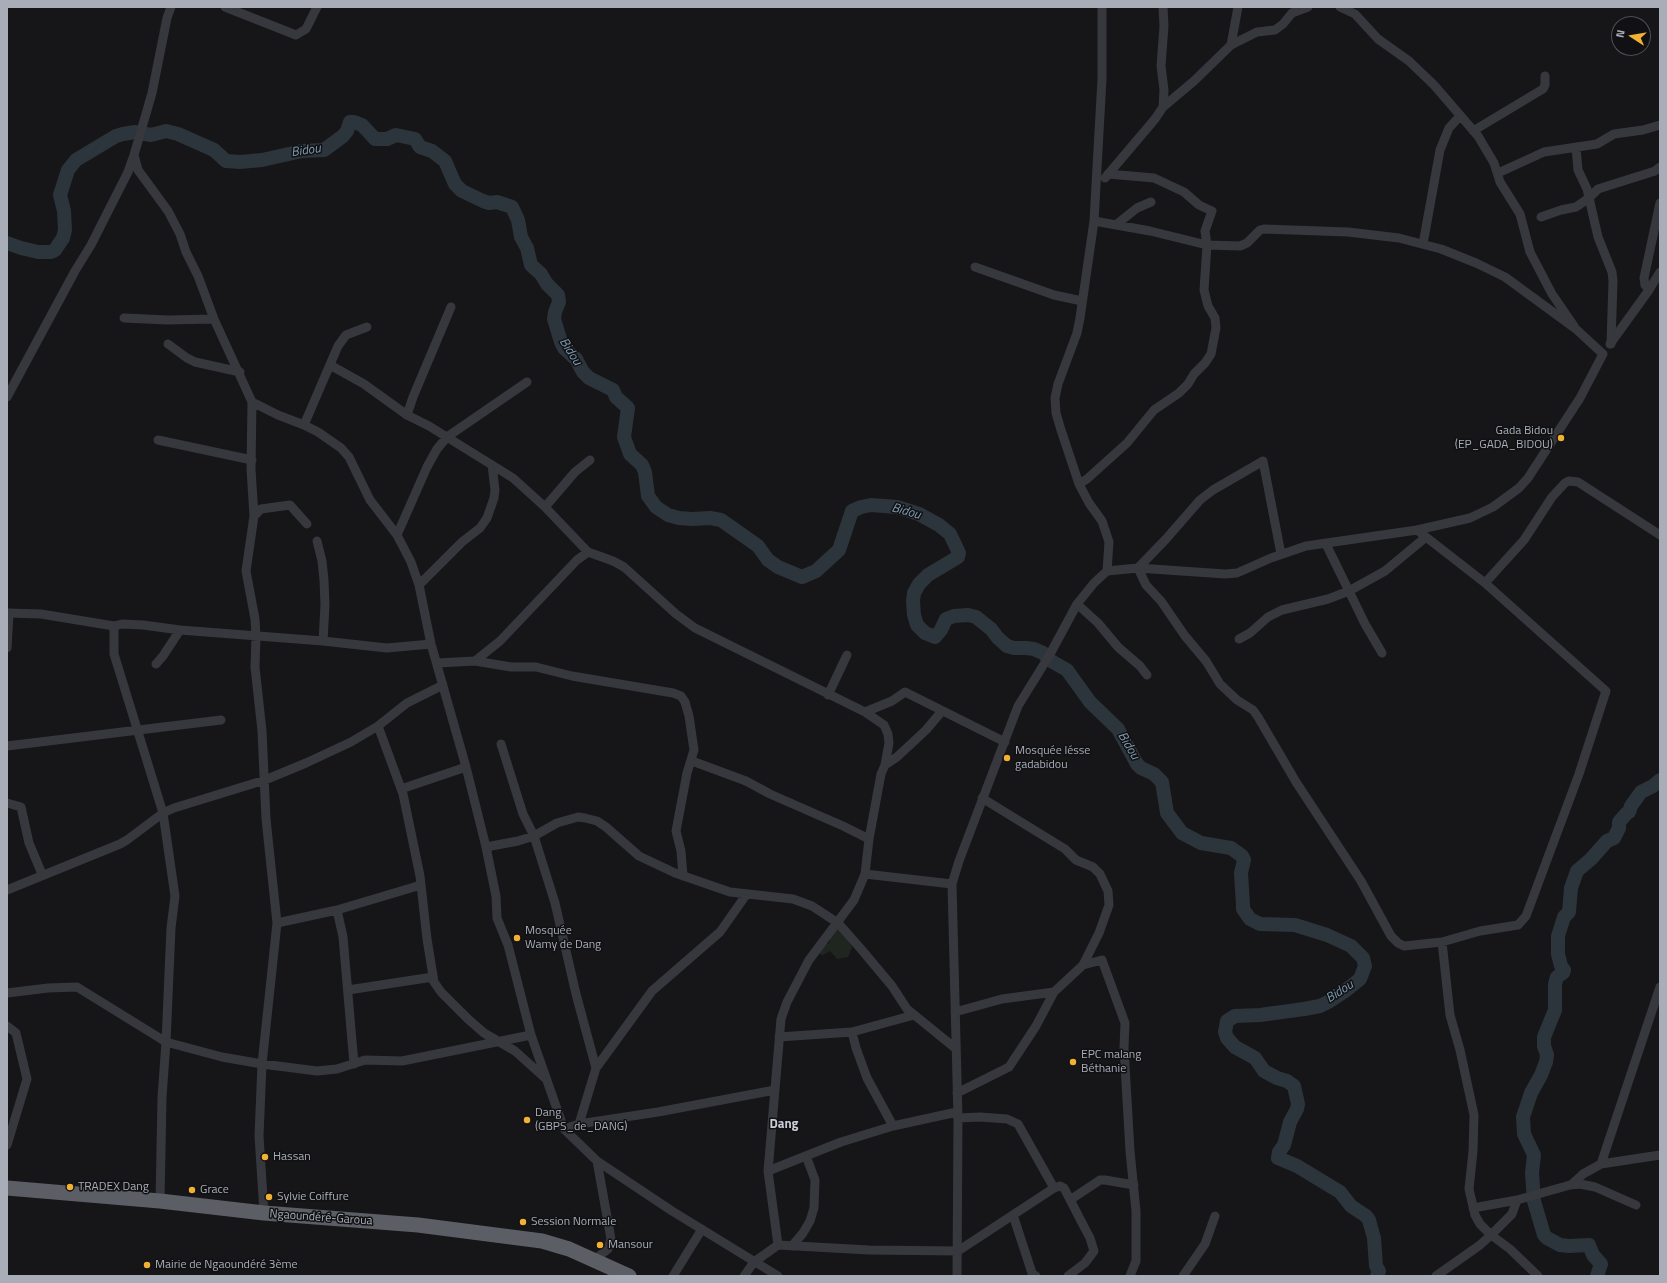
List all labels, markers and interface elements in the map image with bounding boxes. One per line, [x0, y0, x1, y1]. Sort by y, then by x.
north arrow [1611, 16, 1651, 56]
text: N [1612, 28, 1629, 39]
water label: Bidou [290, 141, 322, 161]
water label: Bidou [555, 335, 585, 369]
place label: Gada Bidou (EP_GADA_BIDOU) [1455, 424, 1553, 452]
marker: Gada Bidou (EP_GADA_BIDOU) [1556, 433, 1566, 443]
water label: Bidou [890, 500, 922, 524]
water label: Bidou [1114, 729, 1142, 763]
place label: Mosquée lésse gadabidou [1015, 744, 1090, 772]
marker: Mosquée lésse gadabidou [1002, 753, 1012, 763]
place label: Mosquée Wamy de Dang [525, 924, 601, 952]
marker: Mosquée Wamy de Dang [512, 933, 522, 943]
water label: Bidou [1323, 977, 1357, 1007]
place label: EPC malang Béthanie [1081, 1048, 1141, 1076]
marker: EPC malang Béthanie [1068, 1057, 1078, 1067]
place label: Dang (GBPS_de_DANG) [535, 1106, 627, 1134]
marker: Dang (GBPS_de_DANG) [522, 1115, 532, 1125]
district label: Dang [769, 1117, 799, 1133]
place label: Hassan [273, 1150, 311, 1164]
marker: Hassan [260, 1152, 270, 1162]
place label: TRADEX Dang [78, 1180, 149, 1194]
marker: TRADEX Dang [65, 1182, 75, 1192]
place label: Grace [200, 1183, 229, 1197]
marker: Grace [187, 1185, 197, 1195]
place label: Sylvie Coiffure [277, 1190, 349, 1204]
marker: Sylvie Coiffure [264, 1192, 274, 1202]
street label: Ngaoundéré-Garoua [269, 1207, 373, 1229]
place label: Session Normale [531, 1215, 616, 1229]
marker: Session Normale [518, 1217, 528, 1227]
place label: Mansour [608, 1238, 653, 1252]
marker: Mansour [595, 1240, 605, 1250]
place label: Mairie de Ngaoundéré 3ème [155, 1258, 298, 1272]
marker: Mairie de Ngaoundéré 3ème [142, 1260, 152, 1270]

